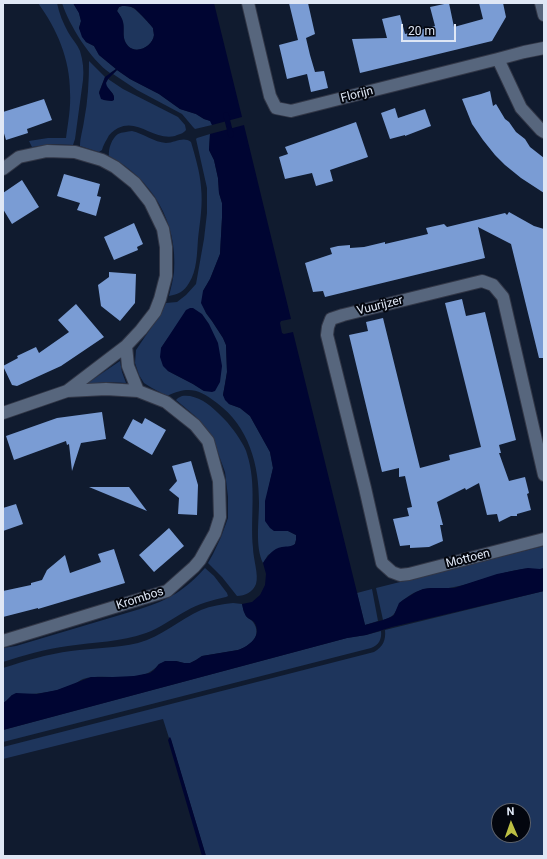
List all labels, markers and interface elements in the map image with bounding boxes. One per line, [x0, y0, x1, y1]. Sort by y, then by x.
scale bar [403, 16, 458, 42]
text: 20 m [408, 24, 435, 38]
street label: Florijn [339, 84, 375, 106]
street label: Vuurijzer [356, 293, 404, 319]
street label: Mottoen [444, 547, 492, 571]
street label: Krombos [115, 585, 165, 613]
north arrow [491, 803, 531, 843]
text: N [506, 805, 515, 818]

